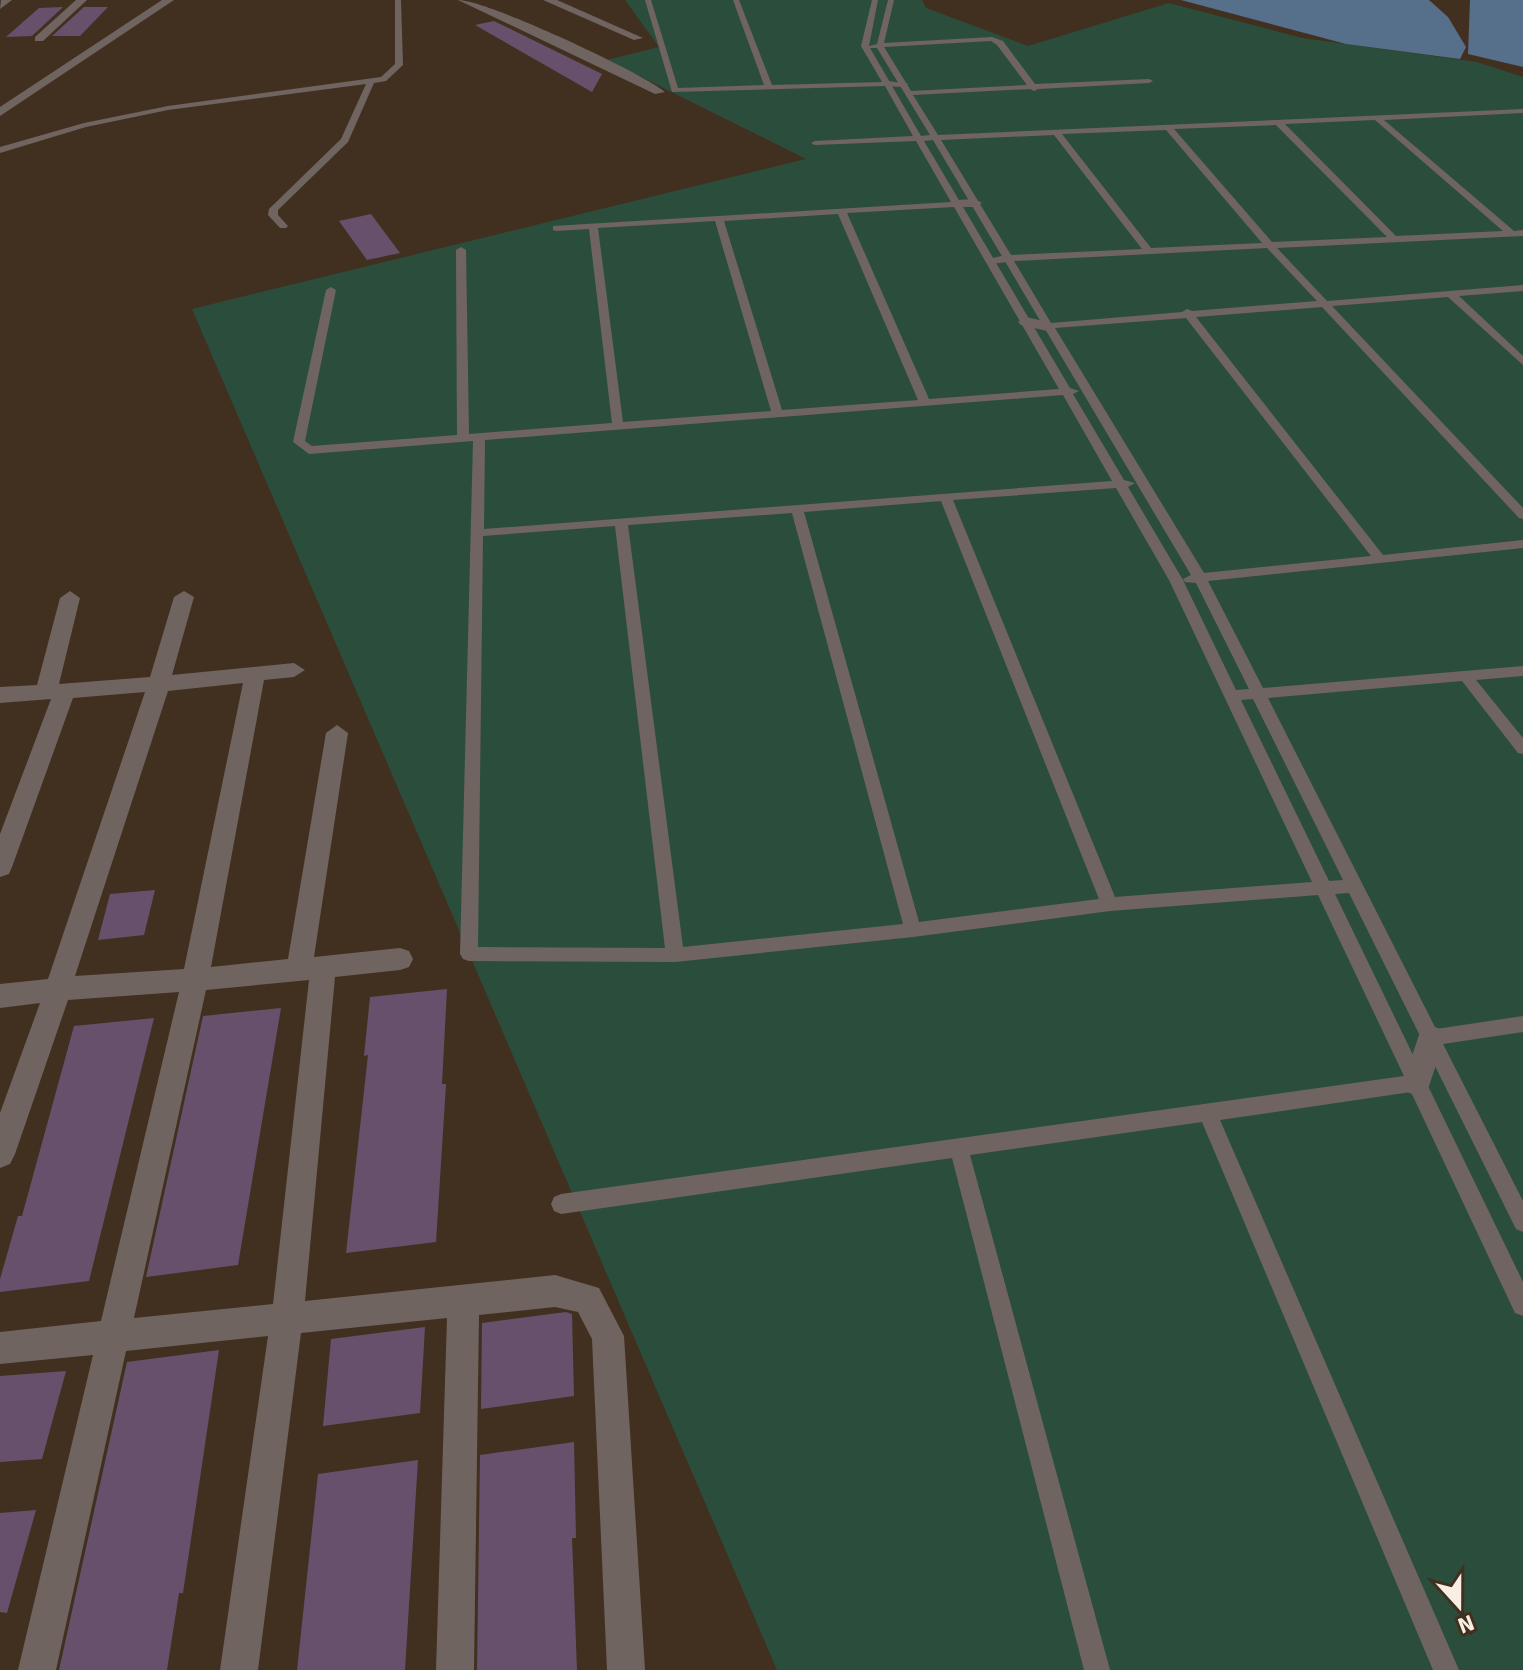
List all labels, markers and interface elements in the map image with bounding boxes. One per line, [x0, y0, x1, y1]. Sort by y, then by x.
north arrow [1419, 1566, 1499, 1646]
text: N [1454, 1609, 1478, 1640]

